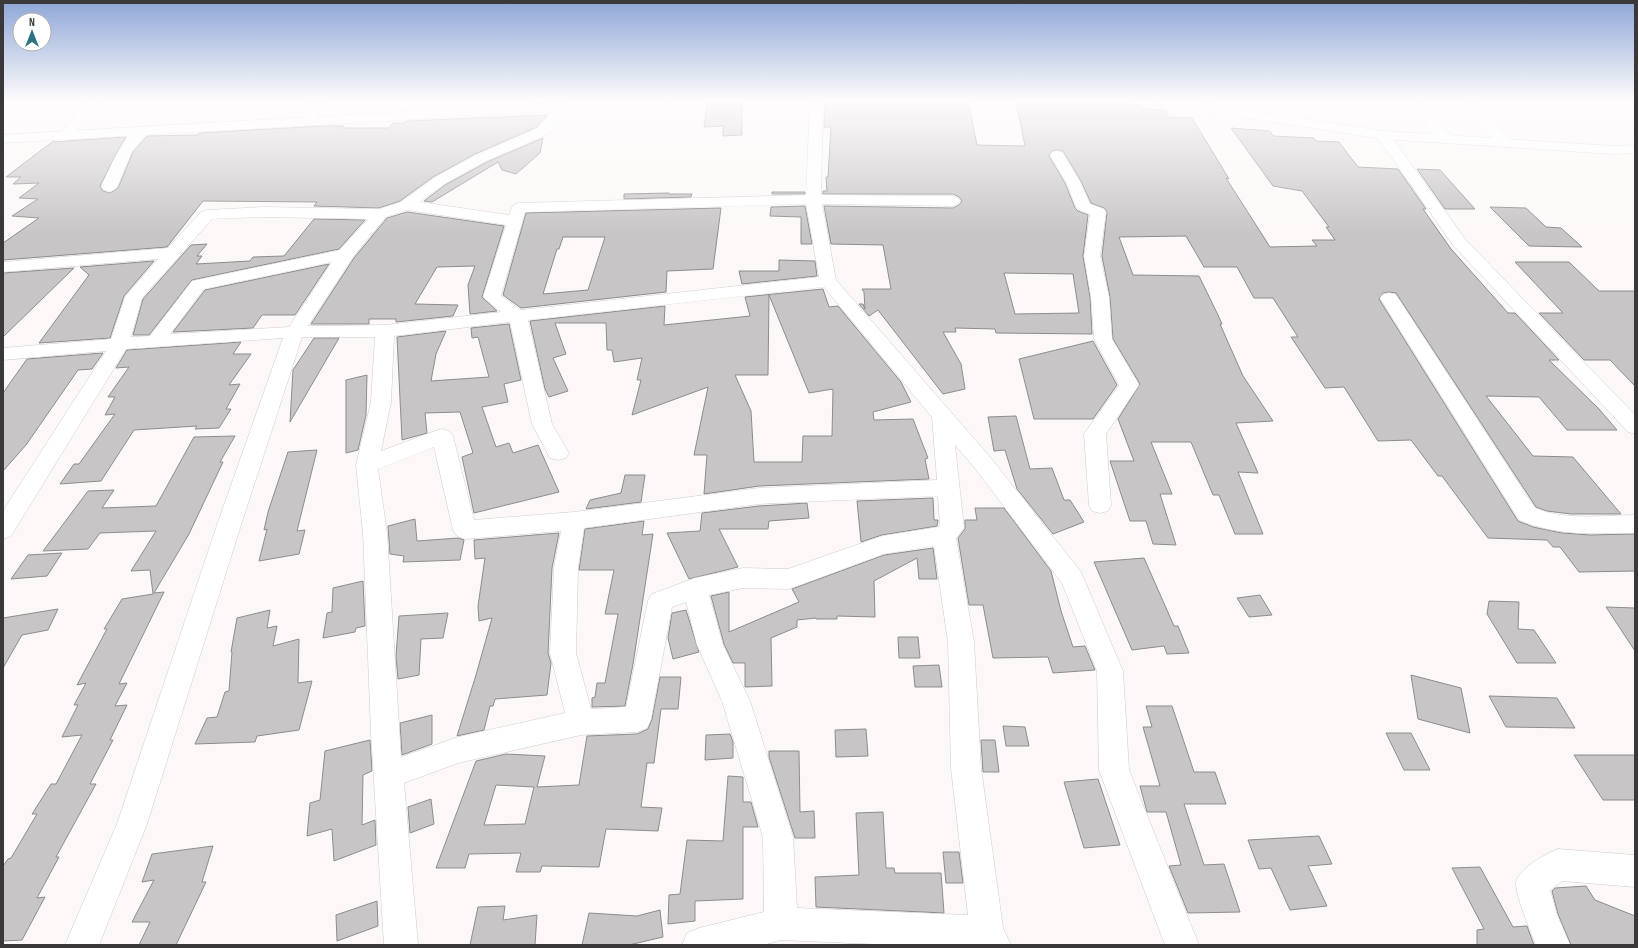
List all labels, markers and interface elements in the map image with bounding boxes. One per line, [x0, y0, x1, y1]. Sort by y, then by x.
north arrow [12, 12, 52, 52]
text: N [29, 16, 35, 29]

